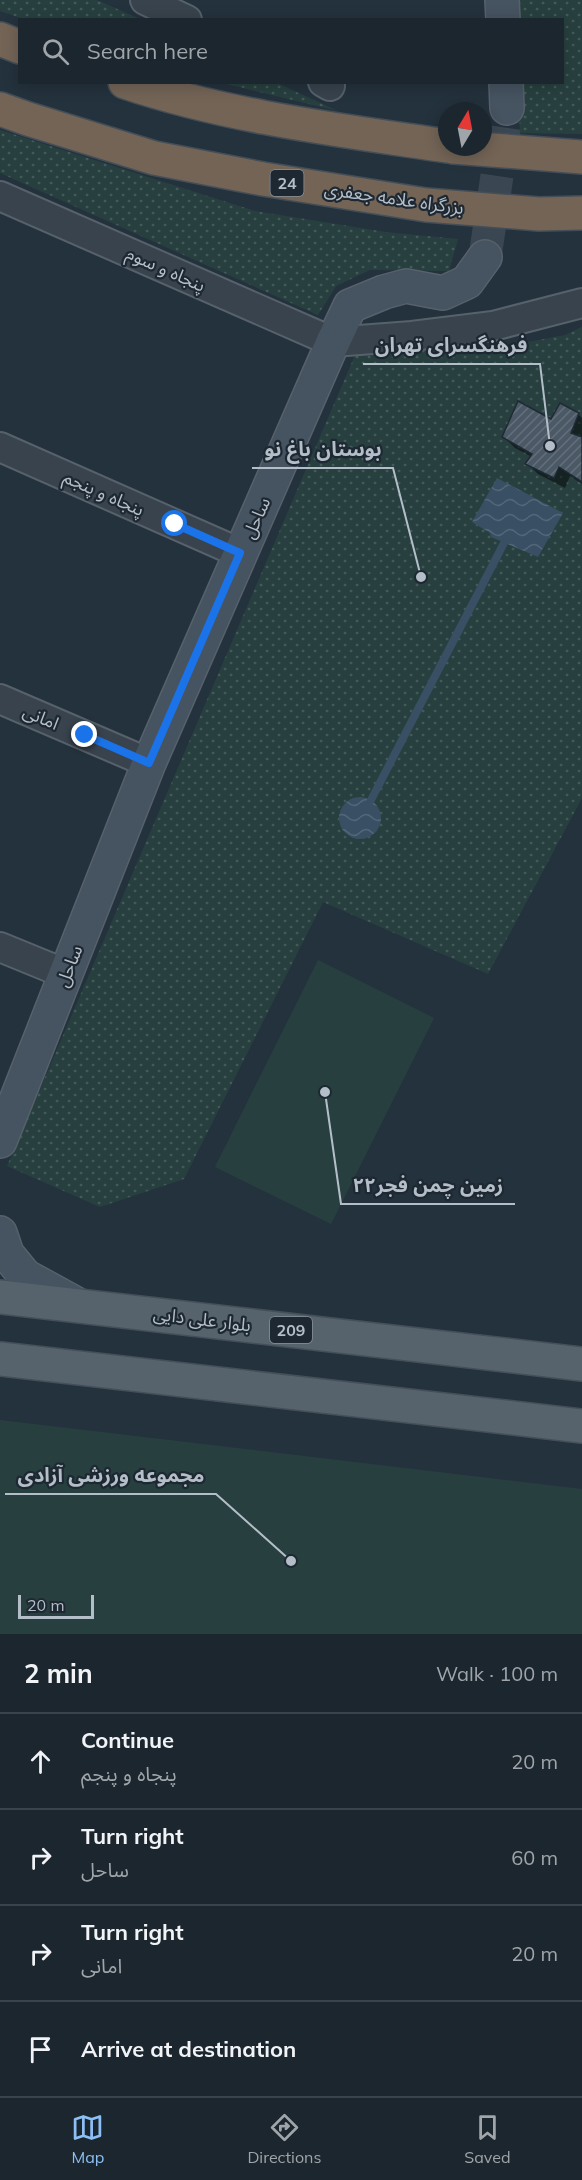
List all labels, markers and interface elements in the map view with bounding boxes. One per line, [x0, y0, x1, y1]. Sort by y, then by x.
search box [18, 18, 564, 84]
icon: search [39, 35, 72, 68]
text: Search here [87, 37, 208, 65]
north arrow [438, 102, 492, 156]
road number: 24 [270, 170, 304, 196]
street label: بزرگراه علامه جعفری [323, 177, 465, 219]
street label: پنجاه و سوم [122, 241, 209, 299]
callout: فرهنگسرای تهران [363, 326, 540, 364]
text: فرهنگسرای تهران [375, 332, 527, 357]
callout: بوستان باغ نو [252, 430, 393, 468]
text: بوستان باغ نو [264, 436, 382, 464]
street label: پنجاه و پنجم [59, 465, 148, 523]
street label: ساحل [237, 494, 275, 542]
route start [161, 510, 187, 536]
street label: امانی [19, 699, 63, 735]
route end [71, 721, 97, 747]
street label: ساحل [51, 942, 87, 990]
callout: زمین چمن فجر۲۲ [341, 1166, 515, 1204]
text: زمین چمن فجر۲۲ [353, 1172, 503, 1199]
street label: بلوار علی دایی [152, 1302, 252, 1336]
road number: 209 [270, 1317, 312, 1343]
callout: مجموعه ورزشی آزادی [5, 1456, 216, 1494]
text: مجموعه ورزشی آزادی [18, 1462, 204, 1487]
scale bar [18, 1592, 94, 1620]
text: 20 m [27, 1595, 64, 1615]
text: 2 min [24, 1657, 93, 1690]
text: Walk · 100 m [436, 1661, 558, 1686]
text: Continue [81, 1726, 174, 1754]
icon: ahead [24, 1745, 57, 1778]
text: 20 m [511, 1749, 558, 1774]
text: پنجاه و پنجم [81, 1761, 177, 1786]
text: Turn right [81, 1822, 184, 1850]
icon: right [24, 1841, 57, 1874]
text: 60 m [511, 1845, 558, 1870]
text: ساحل [81, 1857, 129, 1882]
text: Turn right [81, 1918, 184, 1946]
icon: right [24, 1937, 57, 1970]
text: 20 m [511, 1941, 558, 1966]
text: امانی [81, 1953, 122, 1978]
icon: arrive [24, 2033, 57, 2066]
text: Arrive at destination [81, 2035, 296, 2063]
tab: Map [71, 2111, 104, 2167]
tab: Directions [247, 2111, 321, 2167]
tab: Saved [464, 2111, 511, 2167]

